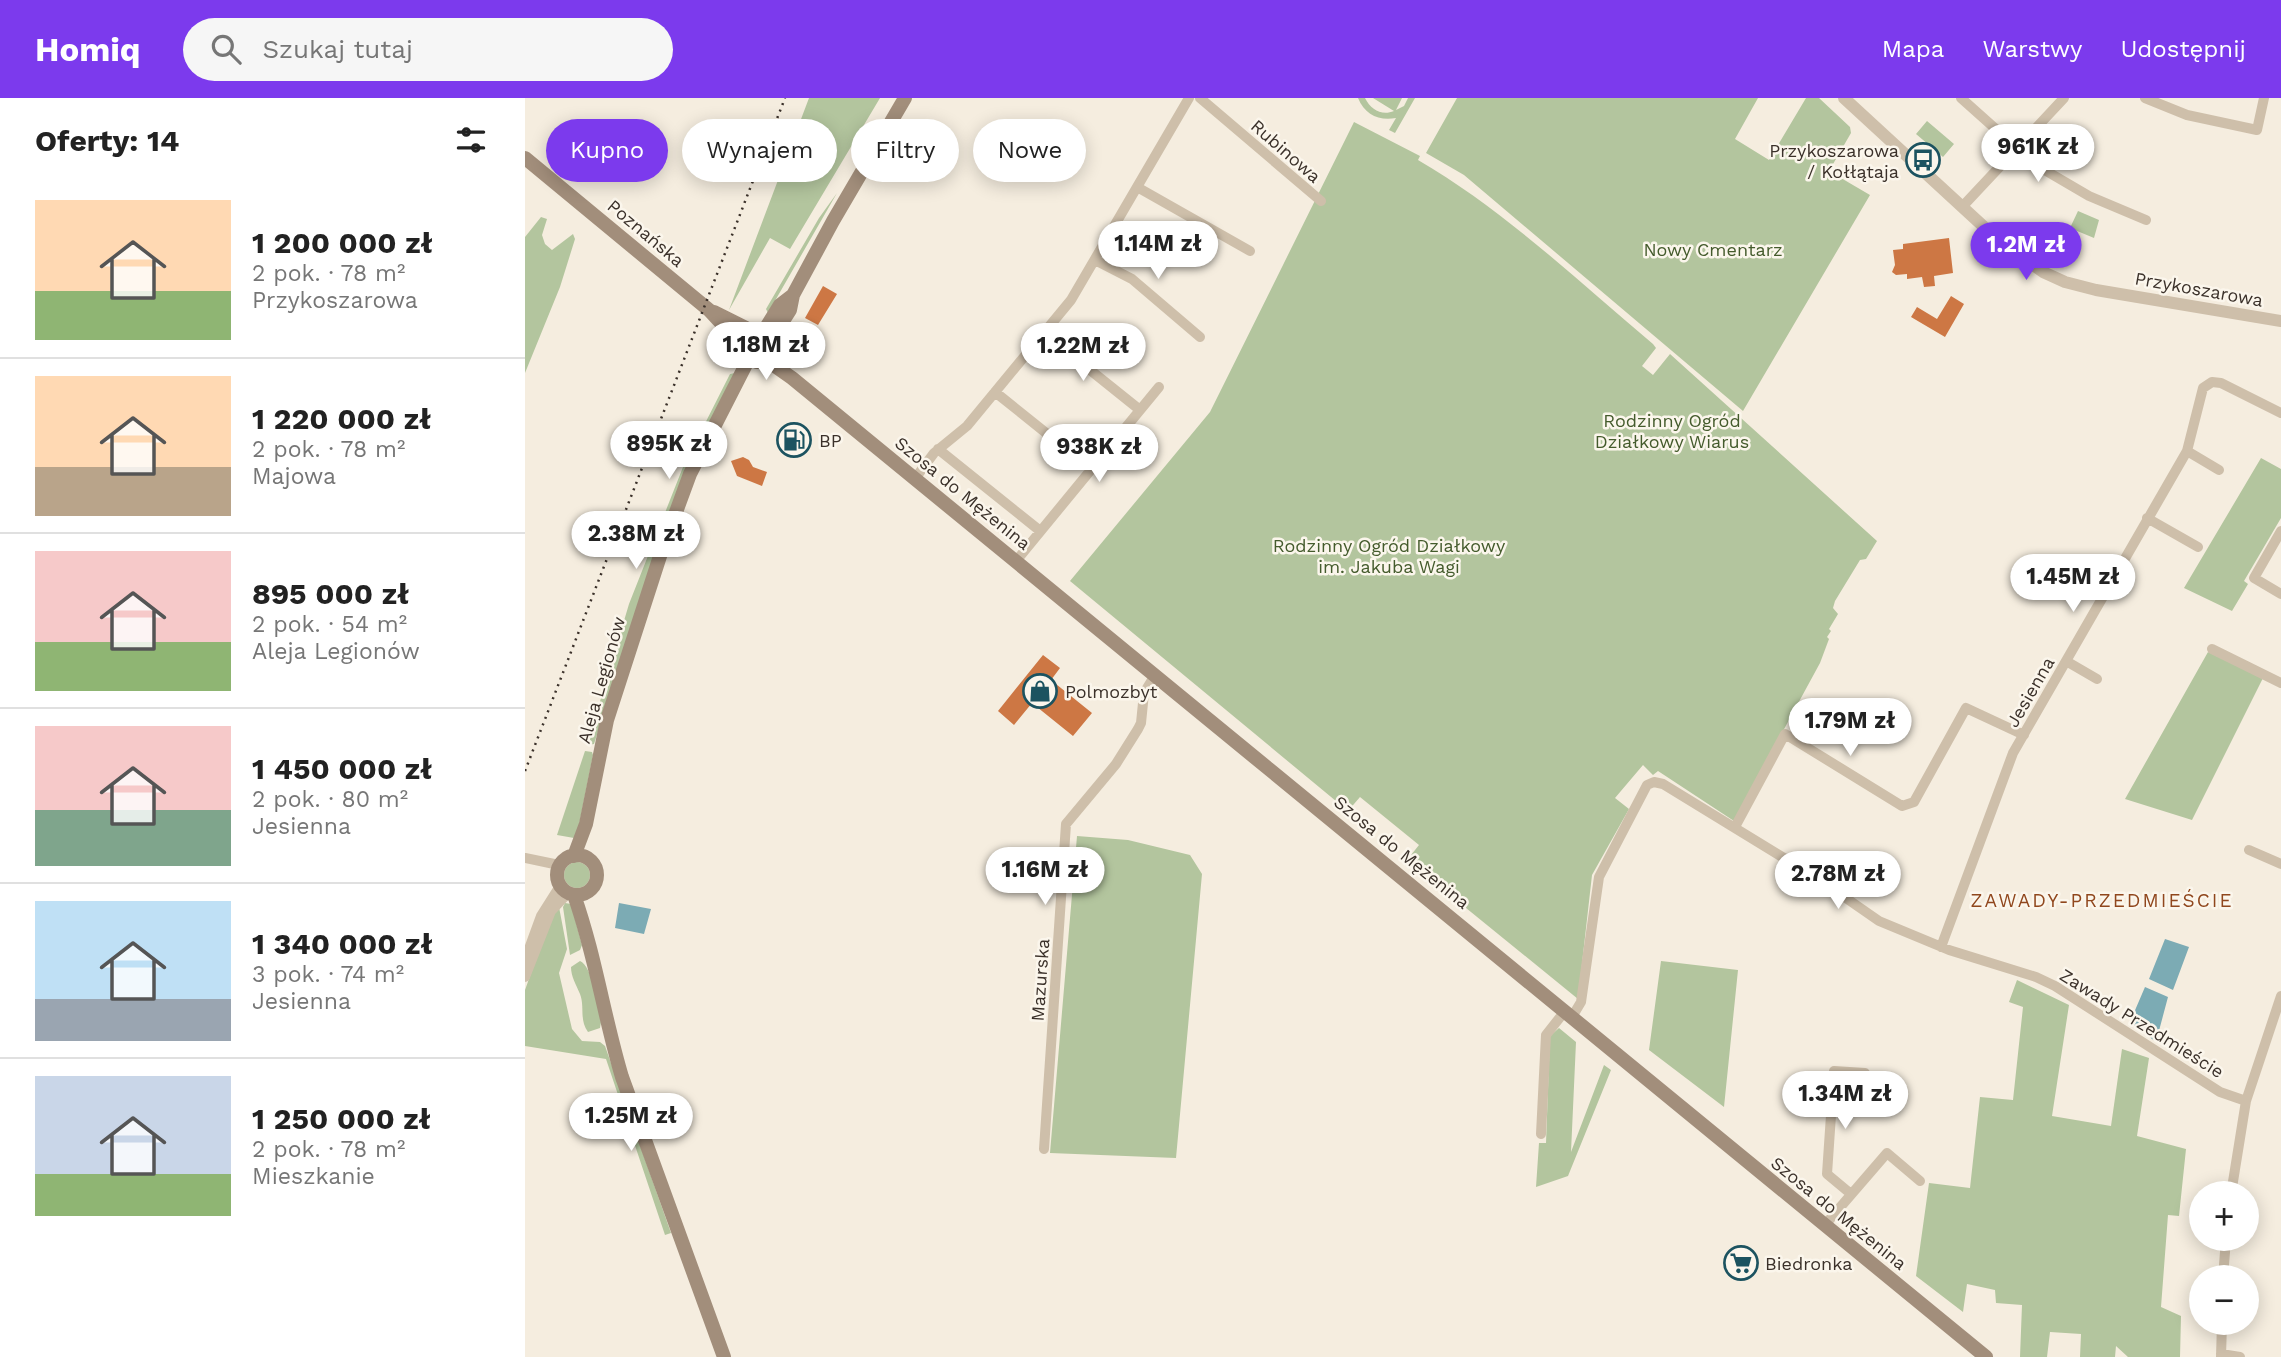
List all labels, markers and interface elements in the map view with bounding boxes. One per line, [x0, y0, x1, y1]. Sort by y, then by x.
search box [183, 18, 673, 81]
text: Homiq [35, 30, 141, 69]
icon: search [207, 30, 245, 68]
text: Szukaj tutaj [263, 34, 413, 64]
text: Mapa [1882, 35, 1944, 63]
text: Warstwy [1982, 35, 2083, 63]
text: Udostępnij [2121, 35, 2246, 63]
street label: Rubinowa [1247, 115, 1325, 187]
chip: Kupno [546, 119, 668, 182]
chip: Wynajem [682, 119, 837, 182]
chip: Filtry [851, 119, 959, 182]
chip: Nowe [973, 119, 1086, 182]
icon: filters [452, 121, 490, 159]
text: Oferty: 14 [35, 123, 179, 158]
pin: 961K zł [1973, 125, 2103, 184]
text: 961K zł [1997, 133, 2079, 160]
place label: Przykoszarowa / Kołłątaja [1769, 140, 1899, 182]
bus stop icon: Przykoszarowa / Kołłątaja [1904, 141, 1942, 179]
street label: Poznańska [604, 195, 688, 271]
pin: 1.14M zł [1086, 222, 1230, 281]
pin: 1.2M zł [1961, 222, 2091, 282]
text: 1 200 000 zł [252, 225, 433, 260]
icon: home [91, 228, 175, 312]
text: 1.14M zł [1114, 230, 1202, 257]
text: 1.2M zł [1987, 231, 2065, 258]
park label: Nowy Cmentarz [1643, 239, 1783, 260]
text: 2 pok. · 78 m² [252, 260, 405, 287]
street label: Przykoszarowa [2133, 267, 2265, 311]
text: Przykoszarowa [252, 287, 418, 314]
pin: 1.18M zł [694, 322, 838, 382]
pin: 1.22M zł [1011, 324, 1155, 383]
text: 1.18M zł [722, 331, 810, 358]
text: 1.22M zł [1037, 332, 1129, 359]
text: 1 220 000 zł [252, 401, 431, 436]
icon: home [91, 404, 175, 488]
park label: Rodzinny Ogród Działkowy Wiarus [1595, 410, 1749, 452]
fuel station icon: BP [775, 421, 813, 459]
pin: 895K zł [604, 422, 734, 481]
pin: 938K zł [1034, 424, 1164, 484]
text: 895K zł [626, 430, 712, 457]
place label: BP [819, 430, 842, 451]
street label: Szosa do Mężenina [891, 432, 1035, 554]
text: 938K zł [1056, 433, 1142, 460]
text: 2 pok. · 78 m² [252, 436, 405, 463]
text: Majowa [252, 463, 336, 490]
pin: 2.38M zł [564, 512, 708, 571]
text: 2.38M zł [587, 520, 685, 547]
park label: Rodzinny Ogród Działkowy im. Jakuba Wagi [1273, 535, 1506, 577]
pin: 1.45M zł [2001, 554, 2145, 614]
text: 1.45M zł [2026, 563, 2120, 590]
text: 895 000 zł [252, 576, 409, 611]
icon: home [91, 579, 175, 663]
text: 2 pok. · 54 m² [252, 611, 407, 638]
street label: Aleja Legionów [573, 614, 629, 746]
text: Aleja Legionów [252, 638, 420, 665]
street label: Jesienna [2002, 653, 2058, 731]
shop icon: Polmozbyt [1021, 672, 1059, 710]
place label: Polmozbyt [1065, 681, 1158, 702]
pin: 1.79M zł [1778, 698, 1922, 758]
text: 1.79M zł [1805, 707, 1895, 734]
text: 1 450 000 zł [252, 751, 432, 786]
icon: home [91, 754, 175, 838]
text: 2 pok. · 80 m² [252, 786, 408, 813]
street label: Szosa do Mężenina [1330, 791, 1474, 913]
text: Jesienna [252, 813, 351, 840]
pin: 1.16M zł [973, 848, 1117, 907]
pin: 2.78M zł [1766, 852, 1910, 911]
text: 1.16M zł [1002, 856, 1088, 883]
text: 2.78M zł [1791, 860, 1885, 887]
district label: ZAWADY-PRZEDMIEŚCIE [1971, 889, 2234, 912]
text: 1 340 000 zł [252, 926, 433, 961]
icon: home [91, 929, 175, 1013]
street label: Mazurska [1027, 938, 1053, 1022]
text: 3 pok. · 74 m² [252, 961, 404, 988]
street label: Zawady Przedmieście [2056, 964, 2228, 1082]
text: Jesienna [252, 988, 351, 1015]
pin: 1.34M zł [1773, 1072, 1917, 1131]
text: 1.34M zł [1798, 1080, 1892, 1107]
pin: 1.25M zł [559, 1094, 703, 1153]
text: 1 250 000 zł [252, 1101, 431, 1136]
text: 1.25M zł [585, 1102, 677, 1129]
icon: home [91, 1104, 175, 1188]
text: 2 pok. · 78 m² [252, 1136, 405, 1163]
street label: Szosa do Mężenina [1767, 1152, 1911, 1274]
text: Mieszkanie [252, 1163, 375, 1190]
map controls [2189, 1181, 2259, 1335]
button: + [2189, 1181, 2259, 1251]
supermarket icon: Biedronka [1722, 1244, 1760, 1282]
place label: Biedronka [1765, 1253, 1852, 1274]
button: − [2189, 1265, 2259, 1335]

